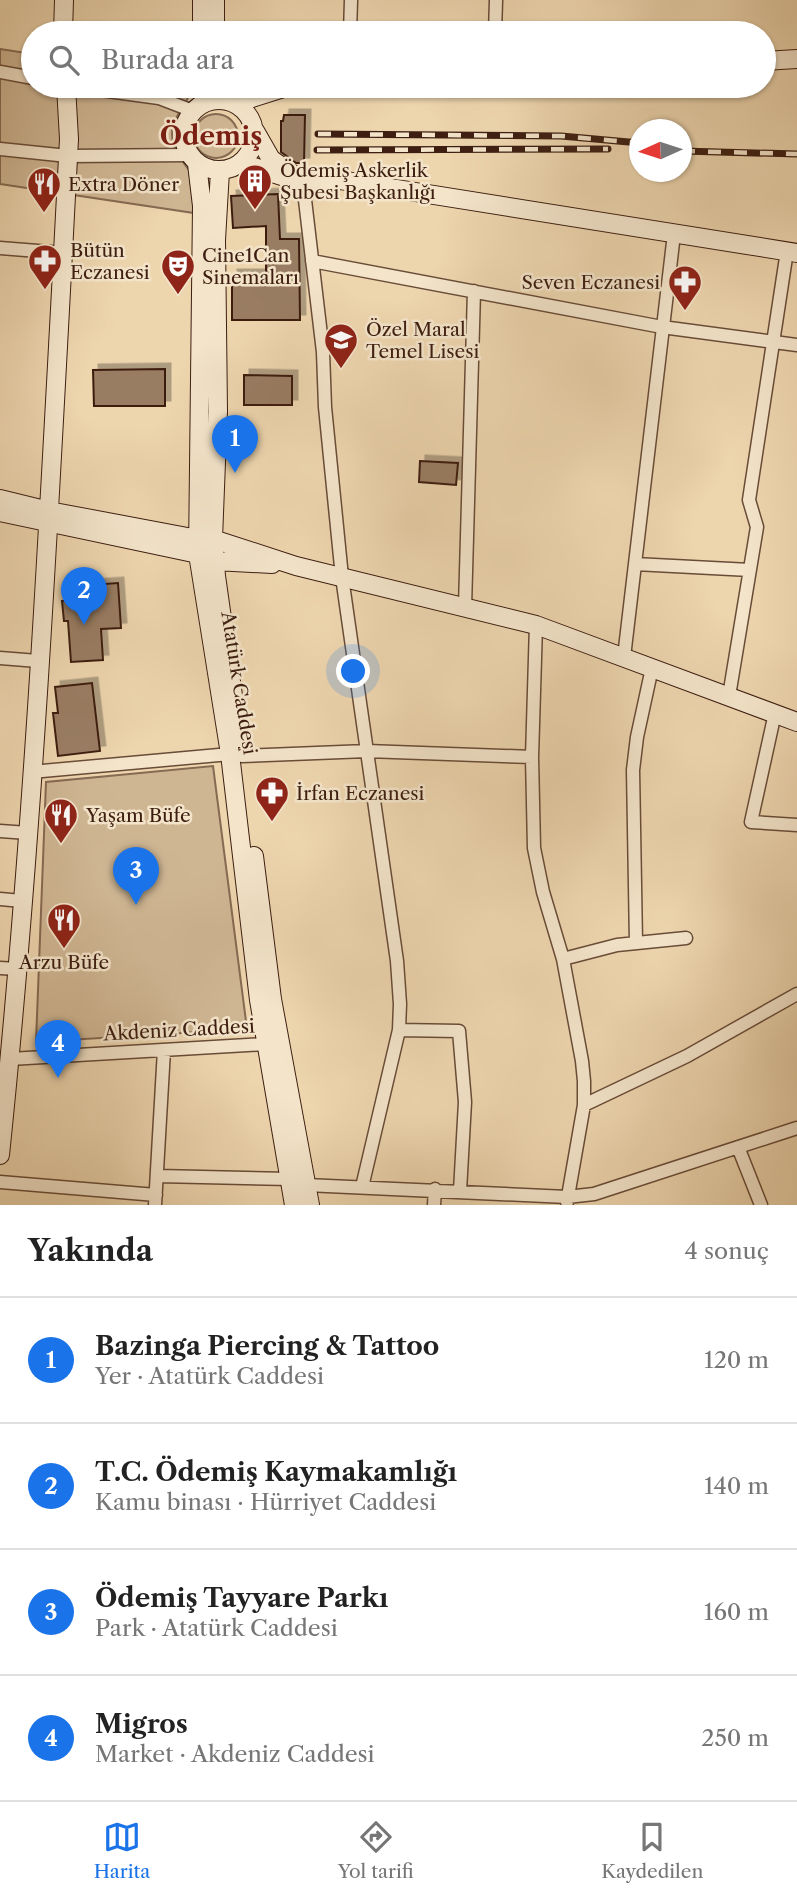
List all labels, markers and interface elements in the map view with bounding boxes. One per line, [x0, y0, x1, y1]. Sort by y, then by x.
search box [21, 21, 776, 98]
icon: search [45, 41, 83, 79]
text: Burada ara [101, 44, 234, 76]
district label: Ödemiş [160, 119, 262, 152]
north arrow [629, 119, 692, 182]
place label: Ödemiş Askerlik Şubesi Başkanlığı [280, 159, 436, 204]
building icon: Ödemiş Askerlik Şubesi Başkanlığı [236, 162, 274, 211]
restaurant icon: Extra Döner [25, 165, 63, 214]
place label: Extra Döner [68, 173, 179, 196]
place label: Bütün Eczanesi [70, 239, 150, 284]
pharmacy icon: Bütün Eczanesi [26, 242, 64, 291]
place label: Cine1Can Sinemaları [202, 244, 299, 289]
theatre icon: Cine1Can Sinemaları [159, 247, 197, 296]
pharmacy icon: Seven Eczanesi [666, 263, 704, 312]
place label: Seven Eczanesi [521, 271, 660, 294]
place label: Özel Maral Temel Lisesi [366, 318, 480, 363]
school or university icon: Özel Maral Temel Lisesi [322, 321, 360, 370]
pin: 1 [212, 415, 258, 473]
pin: 2 [61, 567, 107, 625]
street label: Atatürk Caddesi [216, 609, 262, 757]
your location [336, 654, 370, 688]
pharmacy icon: İrfan Eczanesi [253, 774, 291, 823]
place label: İrfan Eczanesi [296, 782, 425, 805]
restaurant icon: Yaşam Büfe [42, 796, 80, 845]
place label: Yaşam Büfe [85, 804, 191, 827]
pin: 3 [113, 847, 159, 905]
restaurant icon: Arzu Büfe [45, 901, 83, 950]
place label: Arzu Büfe [18, 951, 109, 974]
street label: Akdeniz Caddesi [102, 1015, 255, 1046]
pin: 4 [35, 1020, 81, 1078]
text: Yakında [28, 1232, 153, 1269]
text: 4 sonuç [685, 1237, 769, 1265]
text: Bazinga Piercing & Tattoo [95, 1330, 439, 1362]
text: 1 [46, 1346, 56, 1374]
text: 120 m [704, 1346, 769, 1374]
text: Yer · Atatürk Caddesi [95, 1362, 324, 1390]
text: T.C. Ödemiş Kaymakamlığı [95, 1456, 457, 1488]
text: 2 [44, 1472, 58, 1500]
text: 140 m [704, 1472, 769, 1500]
text: Kamu binası · Hürriyet Caddesi [95, 1488, 436, 1516]
text: Ödemiş Tayyare Parkı [95, 1582, 388, 1614]
text: 3 [45, 1598, 58, 1626]
text: 160 m [704, 1598, 769, 1626]
text: Park · Atatürk Caddesi [95, 1614, 338, 1642]
text: Migros [95, 1708, 188, 1740]
text: 4 [44, 1724, 58, 1752]
text: 250 m [701, 1724, 769, 1752]
text: Market · Akdeniz Caddesi [95, 1740, 375, 1768]
tab: Harita [94, 1818, 150, 1883]
tab: Yol tarifi [338, 1818, 414, 1883]
tab: Kaydedilen [601, 1818, 703, 1883]

